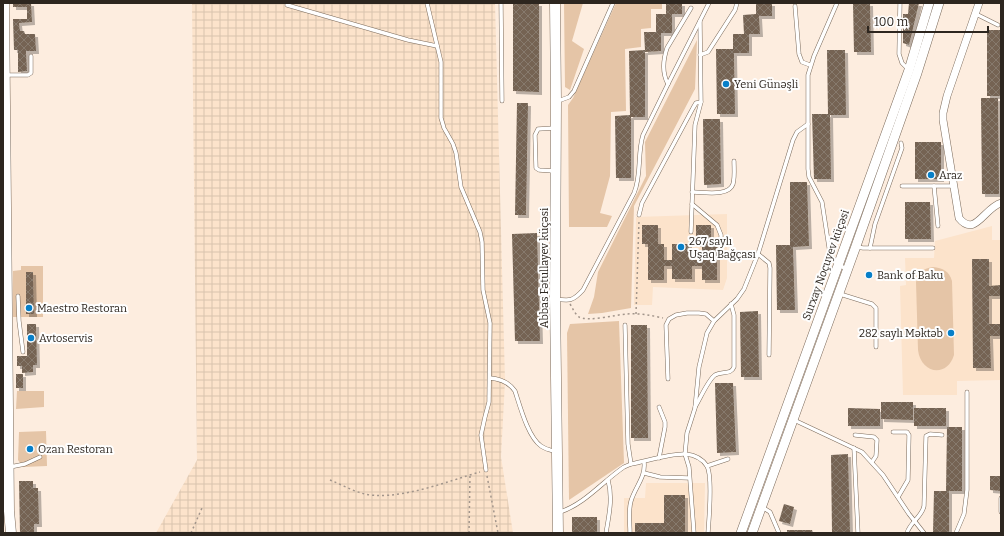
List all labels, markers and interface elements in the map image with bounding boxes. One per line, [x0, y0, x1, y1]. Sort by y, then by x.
scale bar [868, 8, 988, 34]
text: 100 m [874, 15, 909, 29]
place label: Yeni Günəşli [734, 78, 799, 91]
marker: Yeni Günəşli [721, 79, 731, 89]
place label: Araz [939, 169, 962, 182]
marker: Araz [926, 170, 936, 180]
street label: Abbas Fətullayev küçəsi [538, 207, 551, 328]
street label: Surxay Noçuyev küçəsi [800, 207, 852, 322]
place label: 267 saylı Uşaq Bağçası [689, 235, 757, 261]
marker: 267 saylı Uşaq Bağçası [676, 242, 686, 252]
place label: Bank of Baku [877, 269, 944, 282]
marker: Bank of Baku [864, 270, 874, 280]
place label: Maestro Restoran [37, 302, 127, 315]
marker: Maestro Restoran [24, 303, 34, 313]
place label: 282 saylı Məktəb [859, 327, 943, 340]
marker: 282 saylı Məktəb [946, 328, 956, 338]
place label: Avtoservis [39, 332, 93, 345]
marker: Avtoservis [26, 333, 36, 343]
place label: Ozan Restoran [38, 443, 113, 456]
marker: Ozan Restoran [25, 444, 35, 454]

